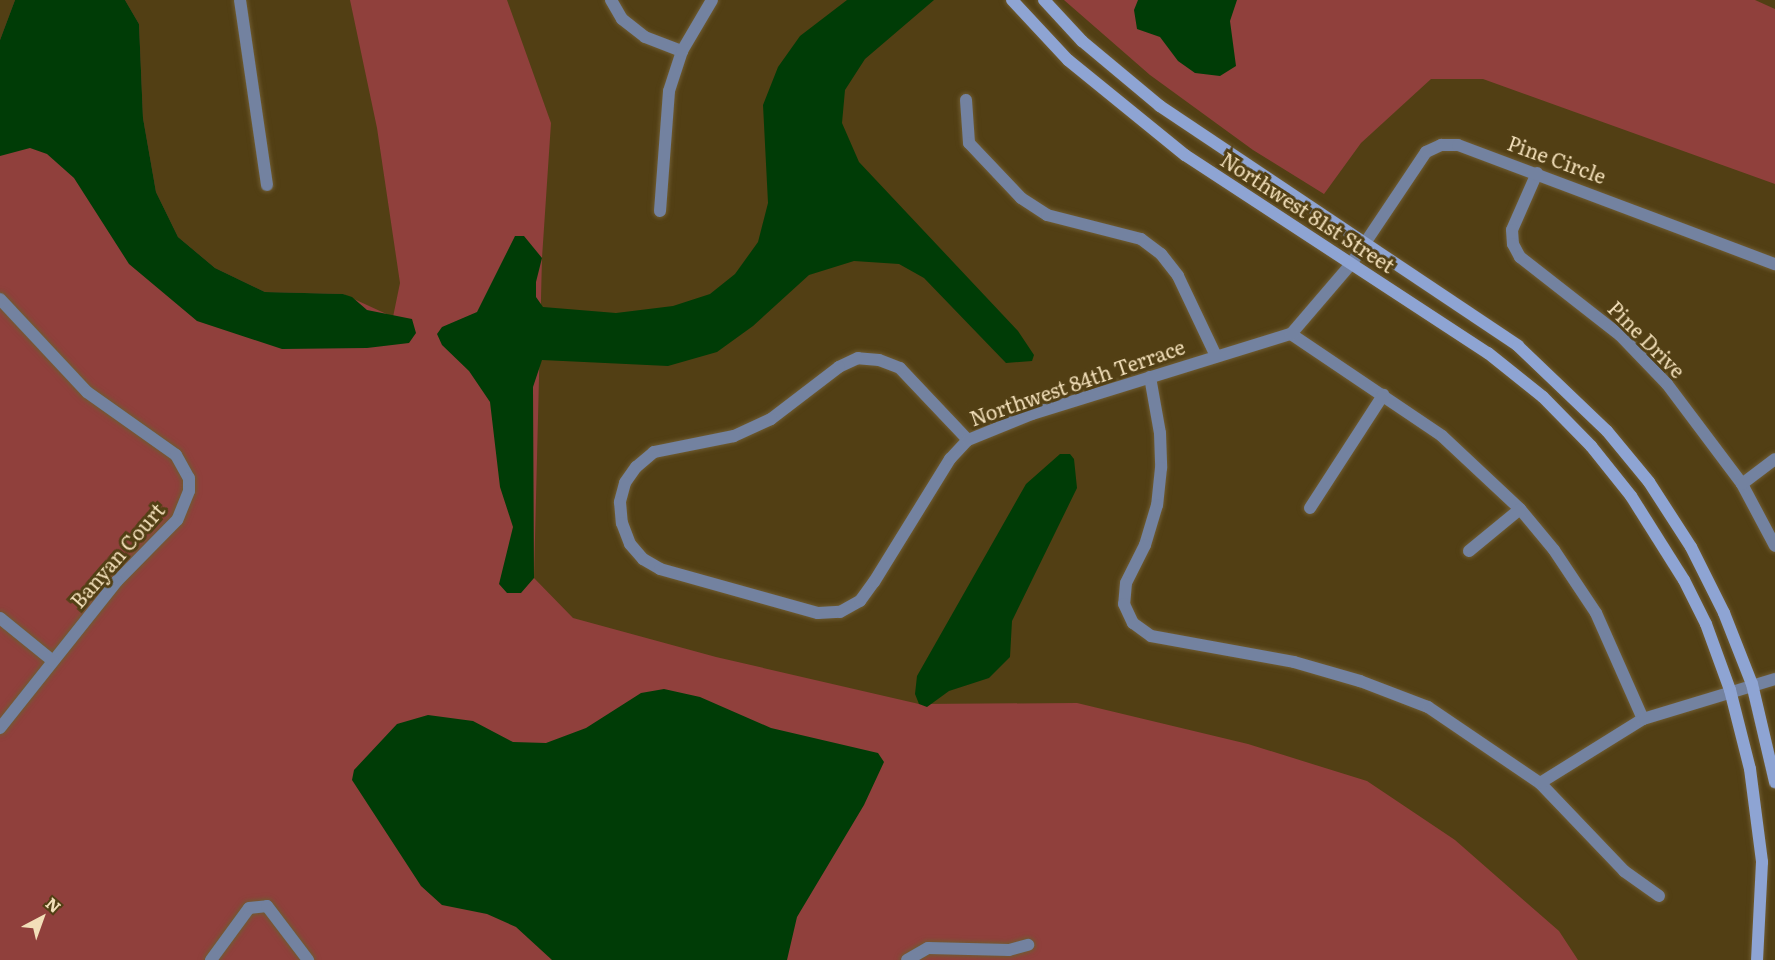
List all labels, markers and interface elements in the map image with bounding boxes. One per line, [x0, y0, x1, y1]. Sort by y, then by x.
street label: Pine Circle [1505, 130, 1609, 188]
street label: Northwest 81st Street [1217, 147, 1399, 277]
street label: Pine Drive [1604, 296, 1690, 382]
street label: Northwest 84th Terrace [966, 334, 1188, 430]
street label: Banyan Court [65, 498, 169, 612]
north arrow [12, 888, 72, 948]
text: N [41, 891, 67, 918]

